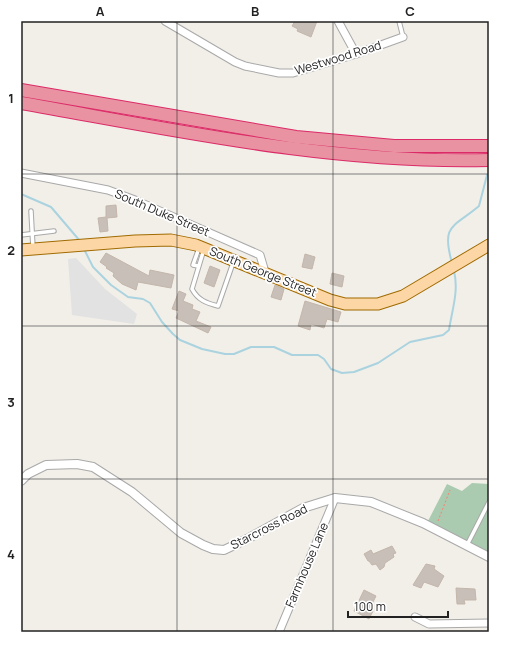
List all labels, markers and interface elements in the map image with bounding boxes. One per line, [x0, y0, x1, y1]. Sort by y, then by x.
text: A [96, 2, 105, 20]
text: B [251, 2, 259, 20]
text: C [405, 2, 415, 20]
street label: Westwood Road [292, 36, 383, 79]
text: 1 [8, 89, 14, 107]
street label: South Duke Street [112, 185, 212, 240]
text: 2 [7, 241, 15, 259]
street label: South George Street [207, 242, 320, 301]
text: 3 [7, 393, 15, 411]
street label: Starcross Road [227, 500, 310, 553]
street label: Farmhouse Lane [281, 520, 332, 610]
text: 4 [7, 545, 15, 563]
scale bar [348, 593, 448, 619]
text: 100 m [354, 598, 386, 615]

